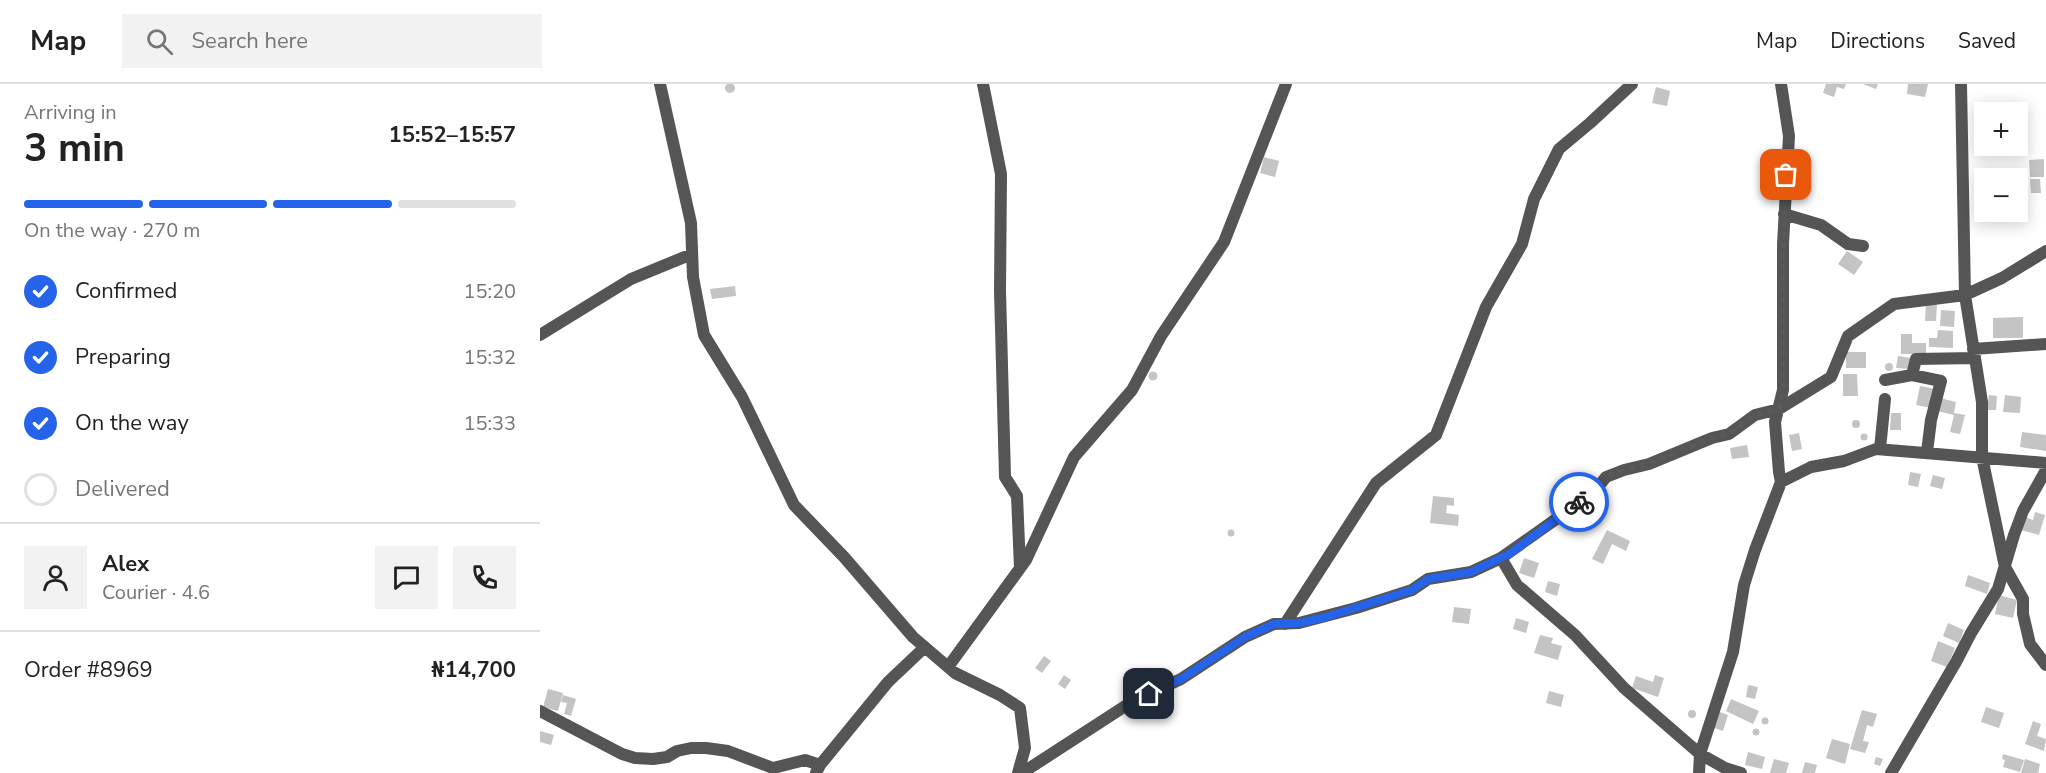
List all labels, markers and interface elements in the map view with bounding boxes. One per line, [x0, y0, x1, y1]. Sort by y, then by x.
search box [122, 14, 542, 68]
text: Map [30, 22, 86, 60]
icon: search [143, 25, 176, 58]
text: Search here [191, 26, 308, 56]
text: Map [1756, 27, 1797, 55]
text: Directions [1830, 27, 1925, 55]
text: Saved [1958, 27, 2016, 55]
text: Arriving in [24, 99, 117, 126]
map controls [1974, 102, 2028, 222]
button: + [1974, 102, 2028, 156]
text: 15:52–15:57 [388, 120, 516, 150]
text: 3 min [24, 122, 125, 175]
pin [1760, 149, 1811, 200]
icon: bag [1769, 158, 1802, 191]
button: − [1974, 168, 2028, 222]
text: On the way · 270 m [24, 217, 200, 244]
icon: check [24, 275, 57, 308]
text: Confirmed [75, 276, 177, 306]
text: 15:20 [463, 278, 516, 305]
icon: check [24, 341, 57, 374]
text: Preparing [75, 342, 171, 372]
text: 15:32 [463, 344, 516, 371]
icon: check [24, 407, 57, 440]
text: On the way [75, 408, 189, 438]
text: 15:33 [463, 410, 516, 437]
courier [1549, 472, 1609, 532]
text: Delivered [75, 474, 170, 504]
icon: bike [1563, 486, 1596, 519]
button: person [24, 546, 87, 609]
button: chat [375, 546, 438, 609]
button: phone [453, 546, 516, 609]
text: Alex [102, 549, 149, 579]
text: Courier · 4.6 [102, 579, 210, 606]
text: Order #8969 [24, 655, 153, 685]
text: ₦14,700 [431, 655, 516, 685]
pin [1123, 668, 1174, 719]
icon: home [1132, 677, 1165, 710]

